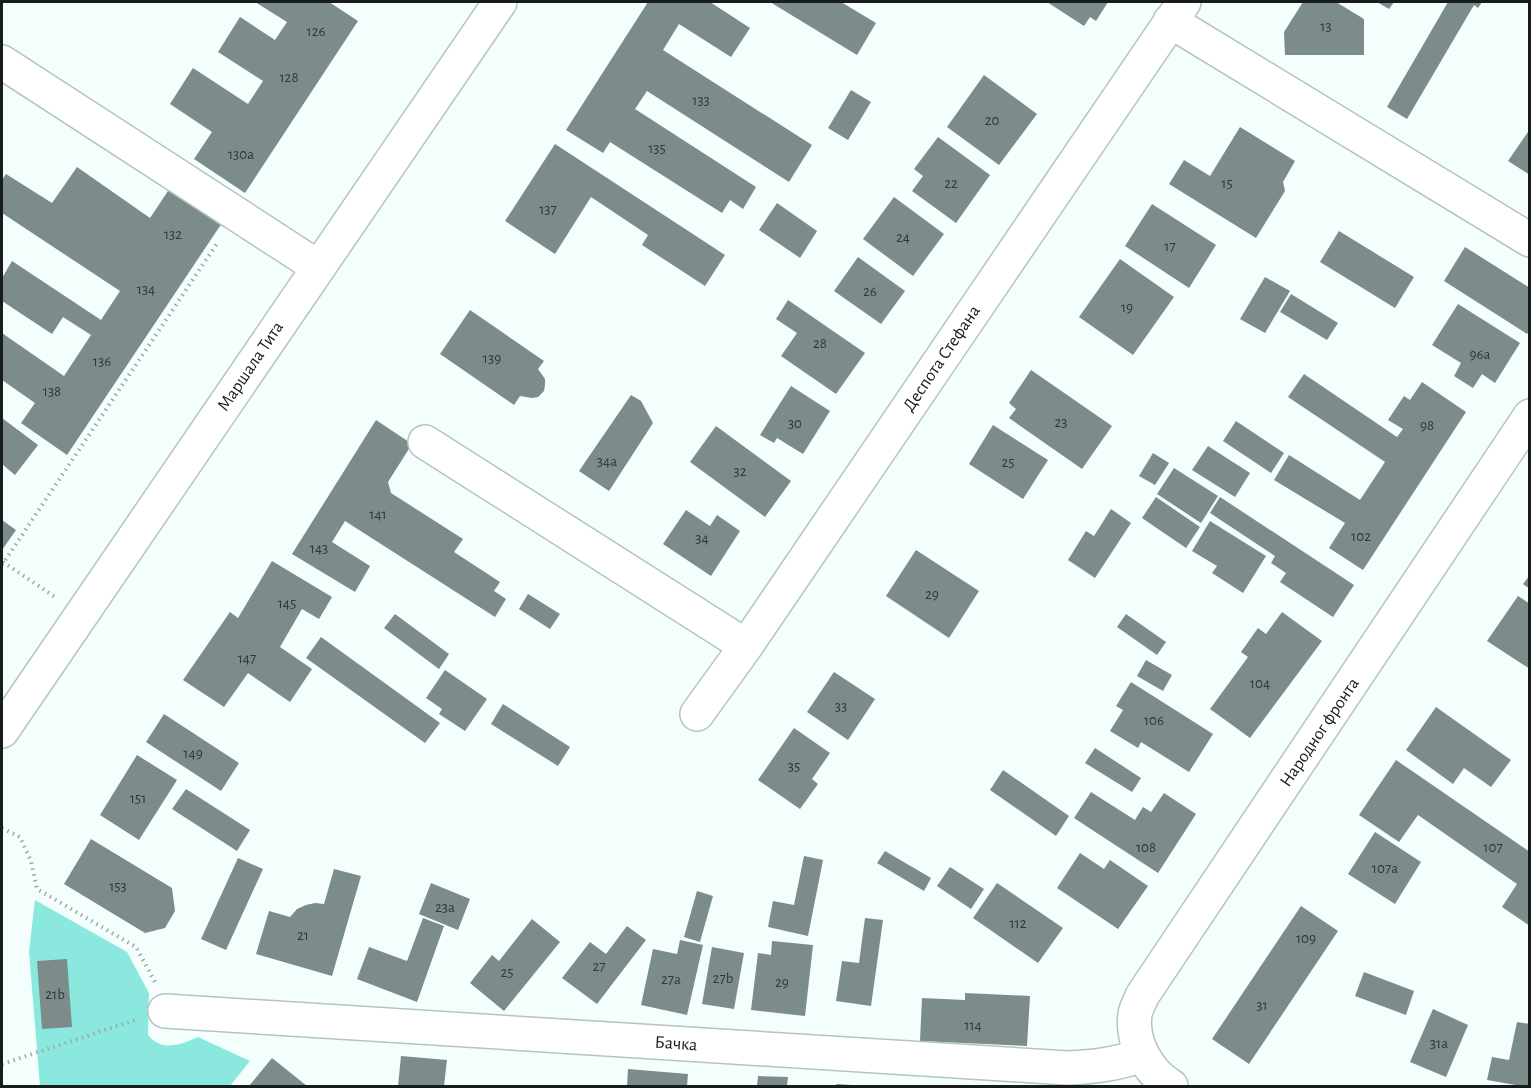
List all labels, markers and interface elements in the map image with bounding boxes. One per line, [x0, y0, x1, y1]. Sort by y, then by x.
house number: 13 [1320, 19, 1332, 34]
house number: 126 [306, 24, 326, 39]
house number: 128 [279, 70, 299, 85]
house number: 133 [692, 93, 710, 108]
house number: 20 [985, 113, 999, 128]
house number: 135 [648, 141, 666, 156]
house number: 130a [228, 147, 254, 162]
house number: 22 [944, 176, 958, 191]
house number: 15 [1221, 176, 1233, 191]
house number: 137 [539, 202, 557, 217]
house number: 132 [164, 227, 182, 242]
house number: 24 [896, 230, 910, 245]
house number: 17 [1164, 239, 1176, 254]
house number: 134 [137, 282, 155, 297]
house number: 26 [863, 284, 877, 299]
house number: 19 [1121, 300, 1133, 315]
street label: Деспота Стефана [900, 302, 984, 415]
street label: Маршала Тита [214, 319, 287, 415]
house number: 28 [813, 336, 827, 351]
house number: 96a [1469, 347, 1491, 362]
house number: 139 [483, 351, 501, 366]
house number: 136 [93, 354, 111, 369]
house number: 138 [43, 384, 61, 399]
house number: 23 [1054, 415, 1068, 430]
house number: 30 [788, 416, 802, 431]
house number: 98 [1420, 418, 1434, 433]
house number: 34a [597, 454, 617, 469]
house number: 25 [1001, 455, 1015, 470]
house number: 32 [733, 464, 747, 479]
house number: 141 [369, 507, 387, 522]
house number: 102 [1351, 529, 1371, 544]
house number: 34 [695, 531, 709, 546]
house number: 143 [310, 541, 328, 556]
house number: 29 [925, 587, 939, 602]
house number: 145 [278, 596, 296, 611]
house number: 147 [238, 651, 256, 666]
street label: Народног фронта [1277, 675, 1363, 790]
house number: 104 [1250, 676, 1270, 691]
house number: 33 [835, 699, 847, 714]
house number: 106 [1144, 713, 1164, 728]
house number: 149 [183, 746, 203, 761]
house number: 35 [788, 759, 800, 774]
house number: 151 [130, 791, 146, 806]
house number: 108 [1136, 840, 1156, 855]
house number: 107 [1483, 840, 1503, 855]
house number: 107a [1372, 861, 1398, 876]
house number: 153 [109, 879, 127, 894]
house number: 23a [435, 900, 455, 915]
house number: 112 [1009, 916, 1027, 931]
house number: 21 [297, 928, 309, 943]
house number: 109 [1296, 931, 1316, 946]
house number: 27 [592, 959, 606, 974]
house number: 25 [500, 965, 514, 980]
house number: 27b [713, 971, 734, 986]
house number: 27a [661, 972, 681, 987]
house number: 29 [775, 975, 789, 990]
house number: 21b [45, 987, 65, 1002]
house number: 31 [1256, 998, 1268, 1013]
house number: 114 [964, 1018, 982, 1033]
street label: Бачка [654, 1034, 698, 1054]
house number: 31a [1430, 1036, 1448, 1051]

